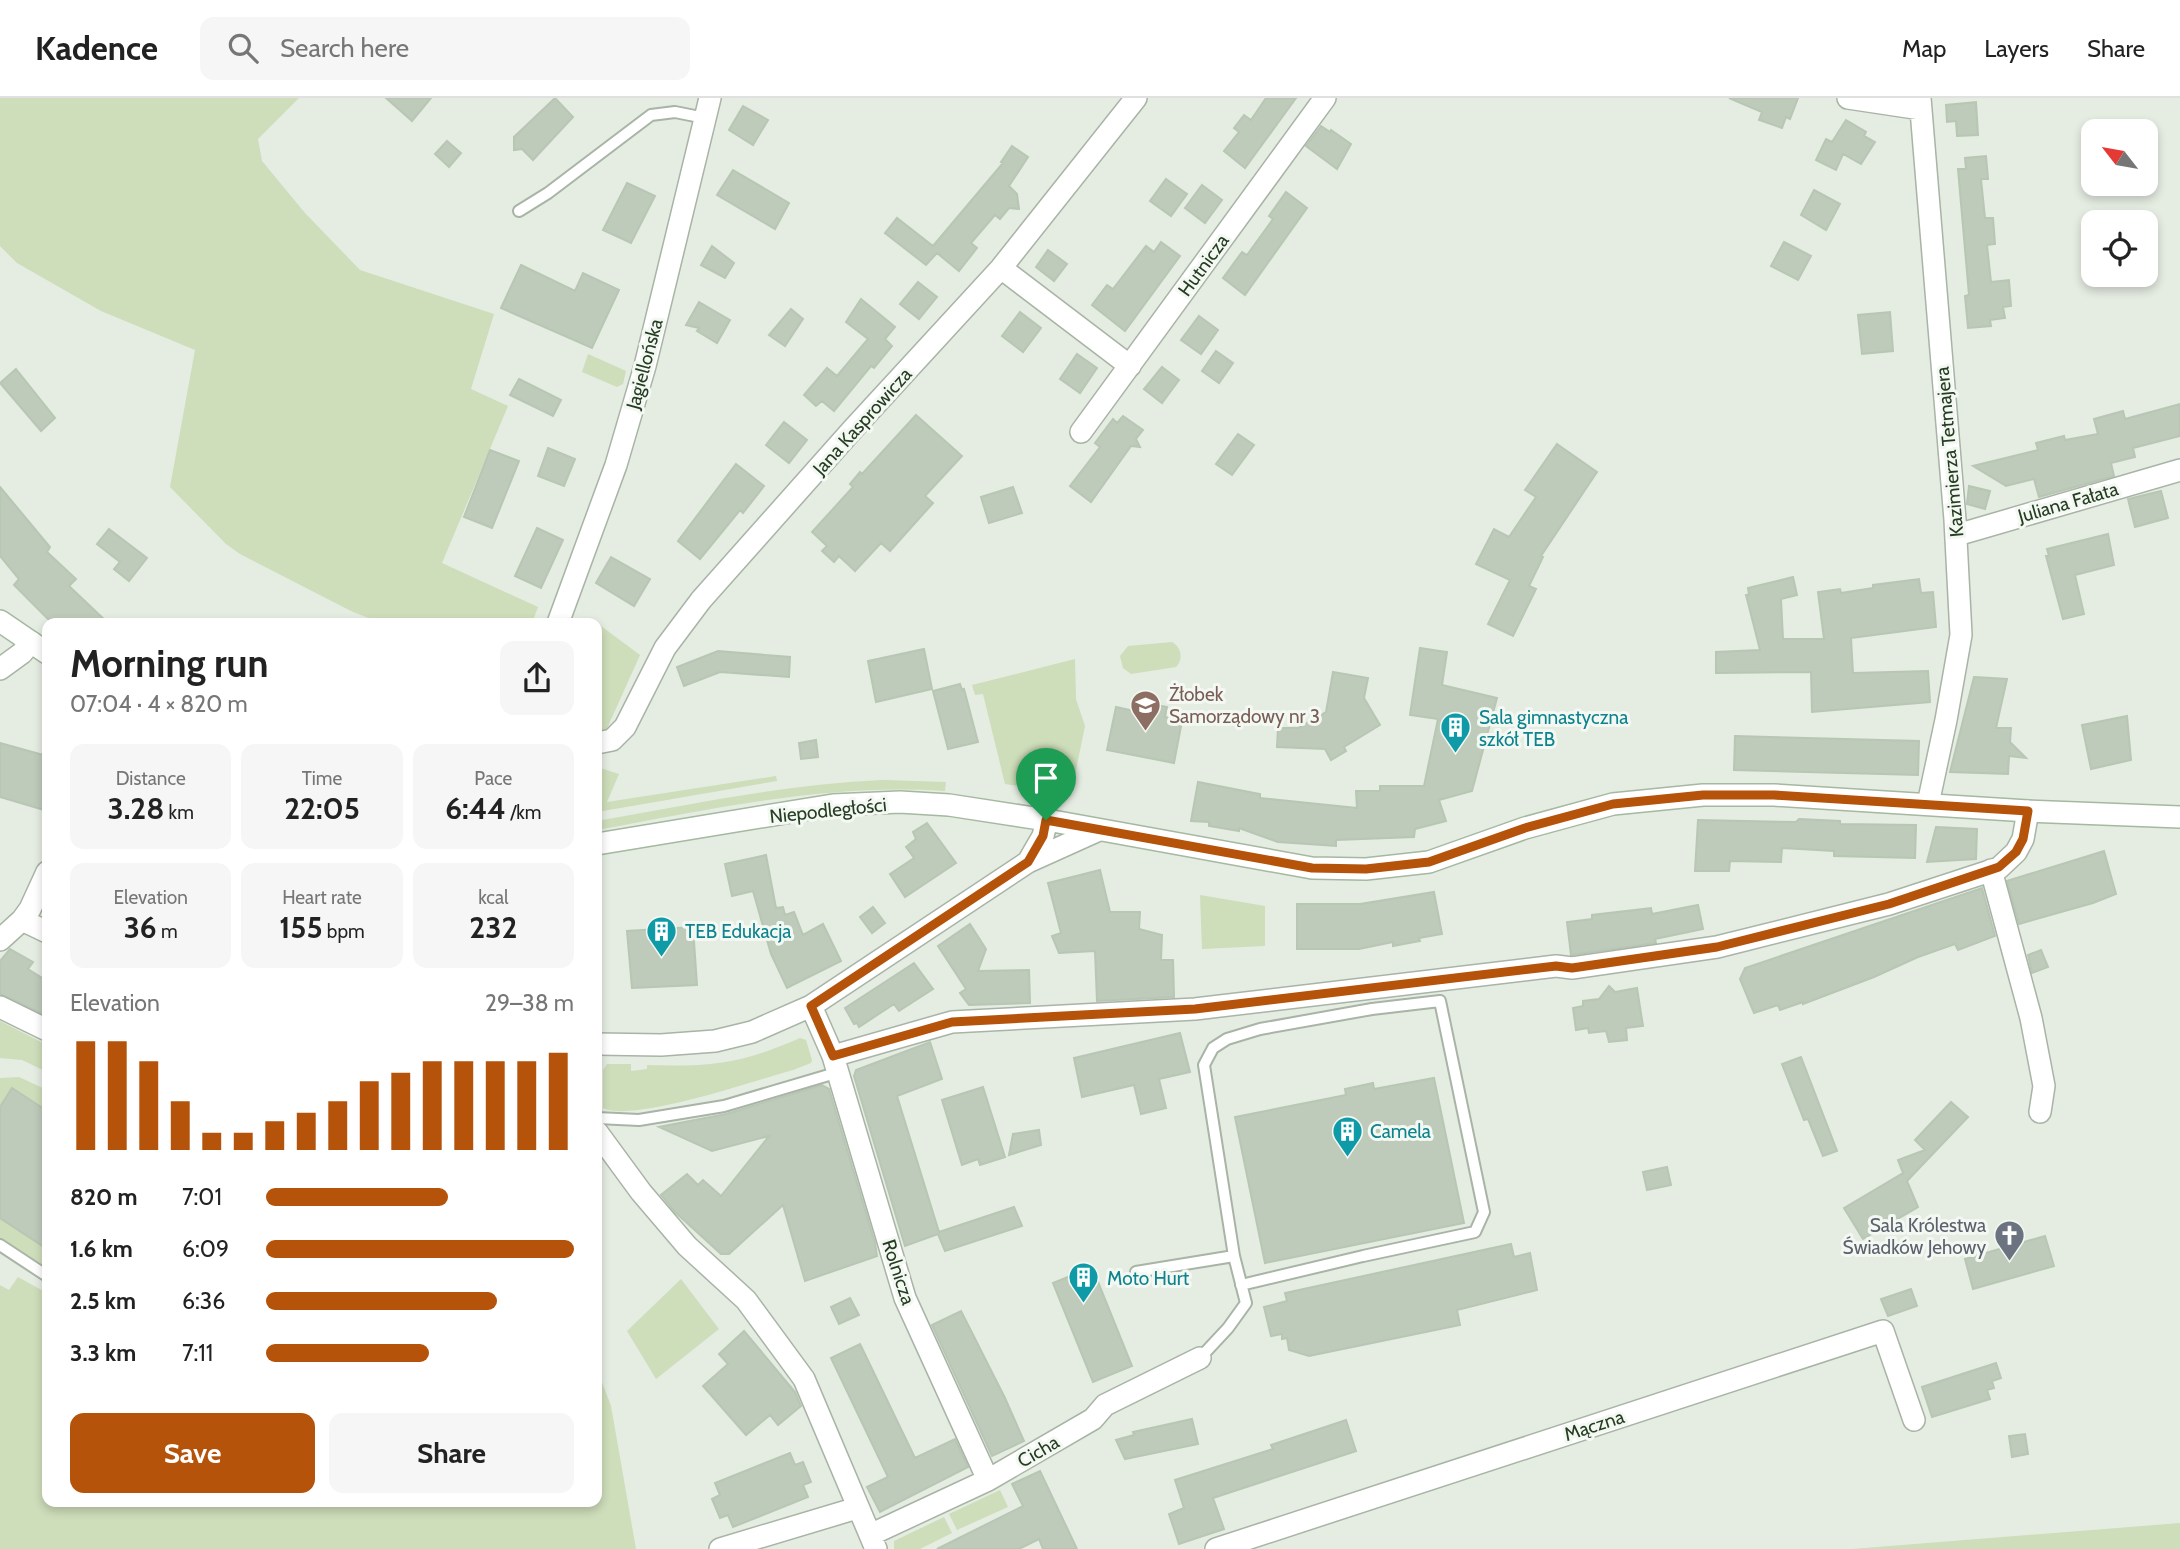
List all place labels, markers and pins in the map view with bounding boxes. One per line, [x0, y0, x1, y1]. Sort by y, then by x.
place label: Żłobek Samorządowy nr 3 [1169, 683, 1320, 728]
school or university icon: Żłobek Samorządowy nr 3 [1129, 688, 1163, 732]
place label: Sala gimnastyczna szkół TEB [1479, 706, 1628, 751]
building icon: Sala gimnastyczna szkół TEB [1439, 711, 1473, 755]
pin [1016, 748, 1076, 820]
building icon: TEB Edukacja [645, 914, 679, 958]
place label: TEB Edukacja [685, 920, 791, 943]
building icon: Camela [1330, 1114, 1364, 1158]
place label: Camela [1370, 1120, 1431, 1143]
place label: Sala Królestwa Świadków Jehowy [1843, 1214, 1986, 1259]
church icon: Sala Królestwa Świadków Jehowy [1992, 1219, 2026, 1263]
building icon: Moto Hurt [1067, 1261, 1101, 1305]
place label: Moto Hurt [1107, 1267, 1190, 1290]

